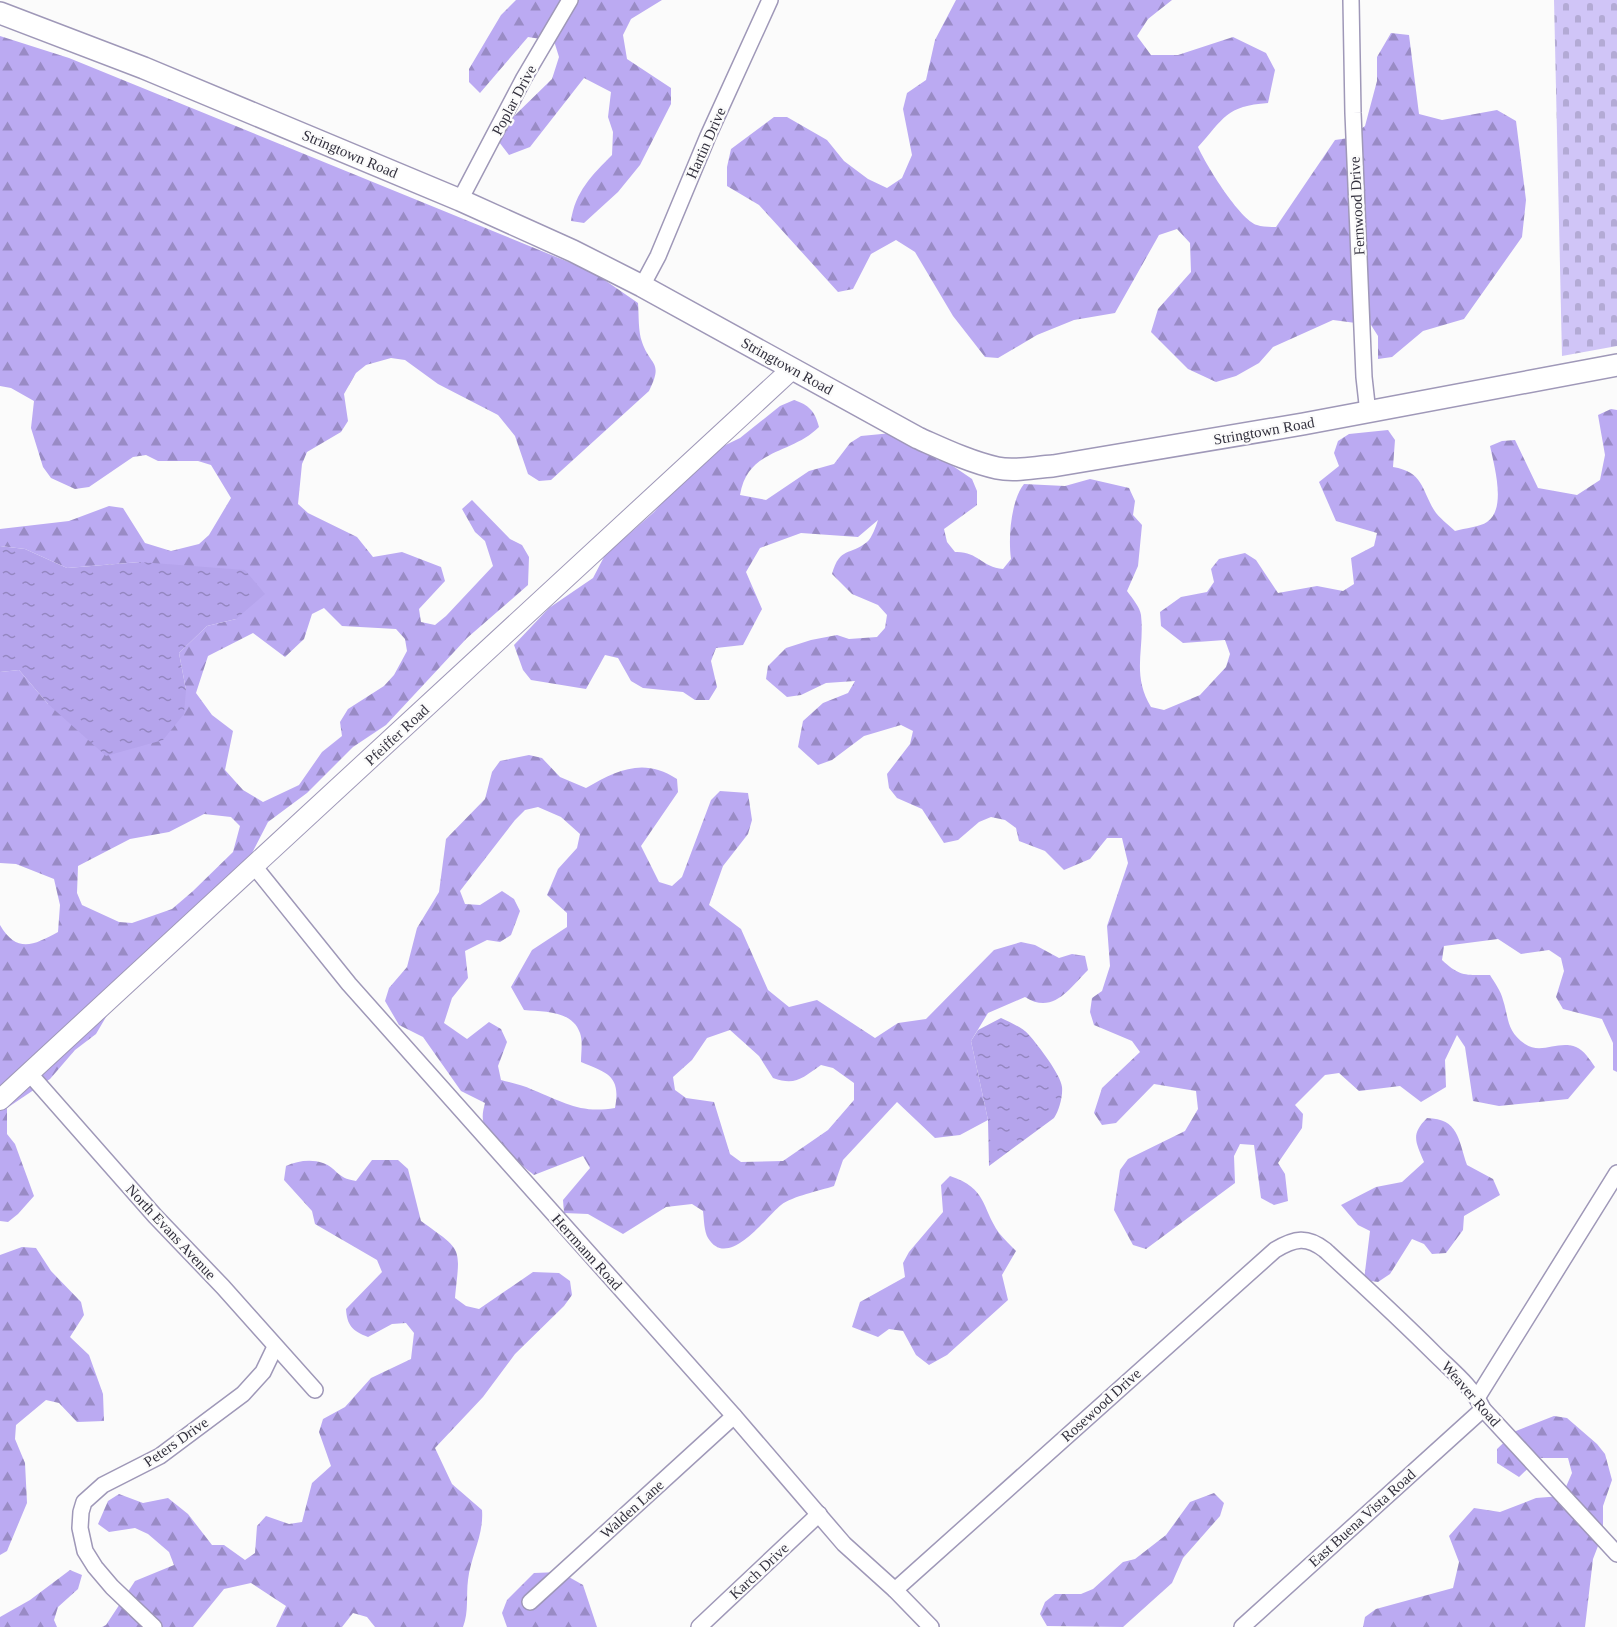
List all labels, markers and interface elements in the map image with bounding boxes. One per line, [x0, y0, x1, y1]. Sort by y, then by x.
street label: Poplar Drive [489, 62, 539, 138]
street label: Hartin Drive [683, 105, 729, 181]
street label: Stringtown Road [300, 127, 401, 182]
street label: Fernwood Drive [1346, 156, 1368, 256]
street label: Stringtown Road [738, 334, 836, 398]
street label: Stringtown Road [1212, 414, 1316, 448]
street label: Pfeiffer Road [362, 701, 432, 768]
street label: North Evans Avenue [123, 1181, 219, 1283]
street label: Herrmann Road [549, 1211, 625, 1293]
street label: Weaver Road [1438, 1358, 1504, 1430]
street label: Rosewood Drive [1058, 1365, 1144, 1445]
street label: Peters Drive [141, 1414, 211, 1470]
street label: East Buena Vista Road [1306, 1466, 1419, 1570]
street label: Walden Lane [597, 1476, 667, 1541]
street label: Karch Drive [726, 1539, 792, 1602]

